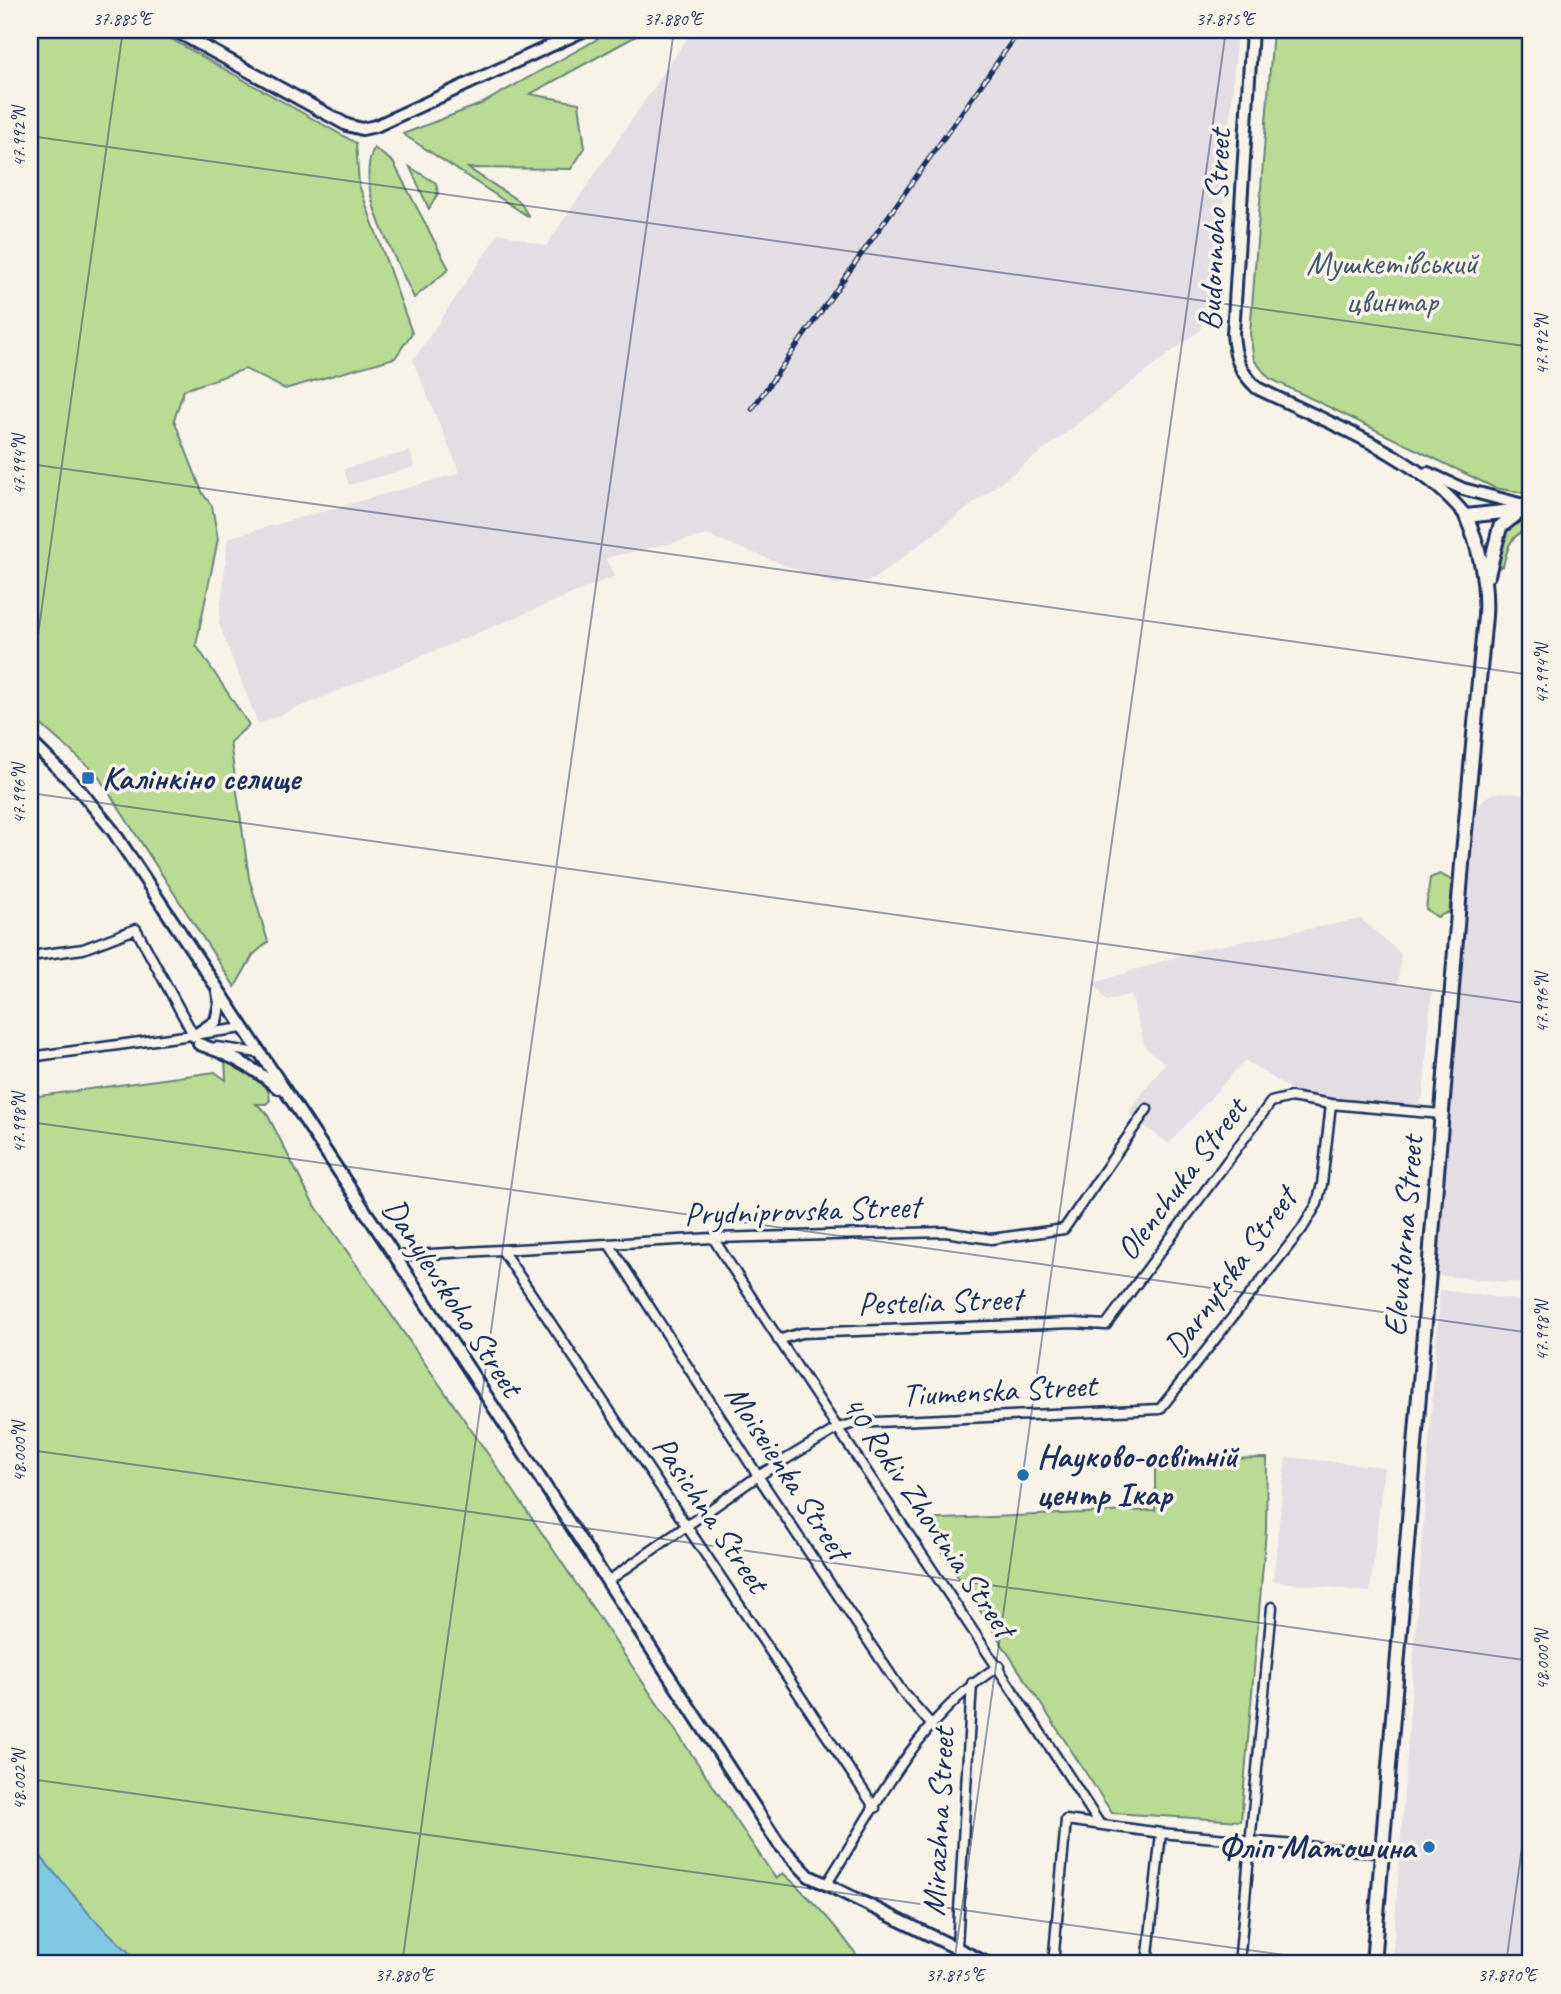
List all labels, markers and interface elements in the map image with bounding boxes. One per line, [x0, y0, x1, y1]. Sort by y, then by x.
text: 37.885°E [93, 8, 154, 30]
text: 37.880°E [644, 8, 705, 30]
text: 37.875°E [1196, 8, 1257, 30]
text: 47.992°N [8, 104, 30, 167]
street label: Budonnoho Street [1188, 125, 1240, 332]
park label: Мушкетівський цвинтар [1306, 242, 1480, 322]
text: 47.992°N [1531, 312, 1553, 375]
text: 47.994°N [8, 432, 30, 495]
text: 47.994°N [1531, 641, 1553, 704]
place label: Калінкіно селище [102, 757, 302, 799]
text: 47.996°N [8, 761, 30, 824]
marker: Калінкіно селище [80, 770, 96, 786]
text: 47.996°N [1531, 970, 1553, 1033]
street label: Olenchuka Street [1106, 1087, 1258, 1269]
text: 47.998°N [8, 1090, 30, 1153]
street label: Elevatorna Street [1373, 1131, 1433, 1338]
street label: Darnytska Street [1154, 1175, 1308, 1365]
street label: Prydniprovska Street [683, 1185, 925, 1235]
street label: Danylevskoho Street [373, 1190, 534, 1407]
street label: Pestelia Street [857, 1277, 1027, 1325]
text: 47.998°N [1531, 1298, 1553, 1361]
street label: Tiumenska Street [901, 1364, 1100, 1416]
street label: Moiseienka Street [716, 1376, 862, 1571]
street label: 40 Rokiv Zhovtnia Street [832, 1387, 1028, 1649]
text: 48.000°N [8, 1419, 30, 1482]
street label: Pasichna Street [643, 1428, 780, 1603]
place label: Науково-освітній центр Ікар [1037, 1435, 1240, 1515]
marker: Науково-освітній центр Ікар [1015, 1467, 1031, 1483]
text: 48.000°N [1531, 1627, 1553, 1690]
street label: Mirazhna Street [912, 1724, 964, 1917]
text: 48.002°N [8, 1747, 30, 1810]
place label: Фліп Матошина [1219, 1826, 1417, 1868]
marker: Фліп Матошина [1421, 1839, 1437, 1855]
text: 37.880°E [375, 1964, 436, 1986]
text: 37.875°E [926, 1964, 987, 1986]
text: 37.870°E [1478, 1964, 1539, 1986]

